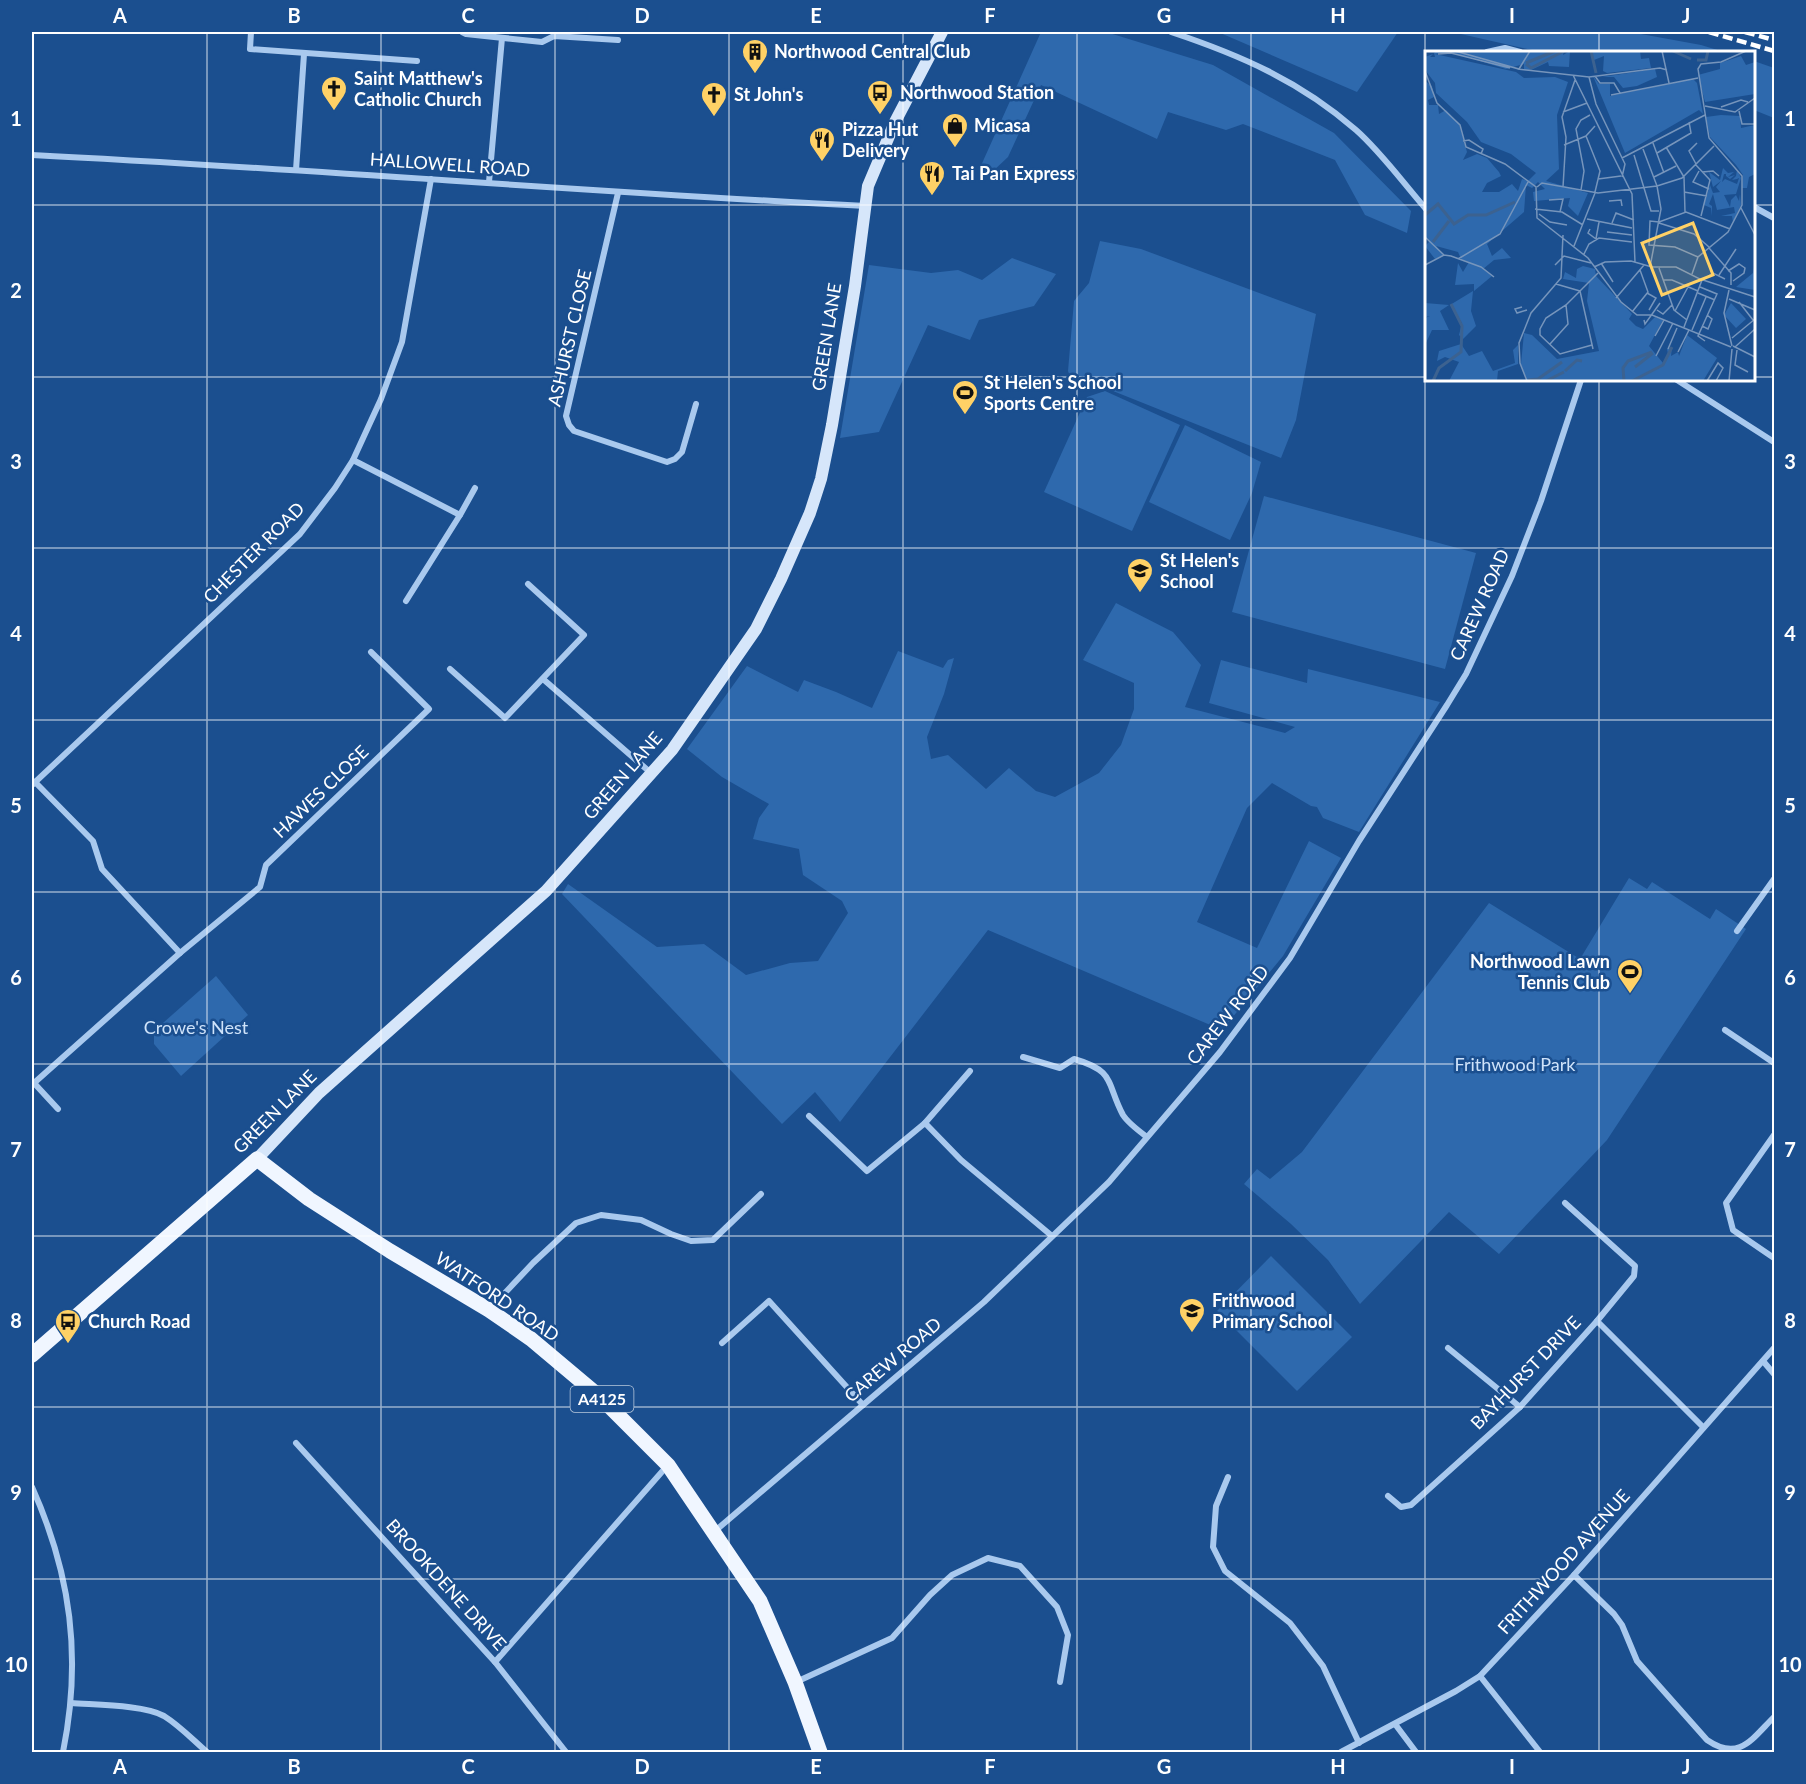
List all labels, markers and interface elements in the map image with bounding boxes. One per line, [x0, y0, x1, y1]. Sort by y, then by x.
text: A [112, 3, 127, 27]
text: B [287, 3, 301, 27]
text: C [461, 3, 475, 27]
text: D [634, 3, 650, 27]
text: E [810, 3, 822, 27]
text: F [984, 3, 996, 27]
text: G [1157, 3, 1171, 27]
text: H [1330, 3, 1346, 27]
text: I [1509, 3, 1515, 27]
text: J [1682, 3, 1690, 27]
building icon: Northwood Central Club [740, 37, 770, 75]
place label: Northwood Central Club [774, 40, 970, 62]
inset map [1425, 51, 1755, 381]
place label: Saint Matthew's Catholic Church [354, 67, 483, 110]
church icon: Saint Matthew's Catholic Church [319, 74, 349, 112]
bus stop icon: Northwood Station [865, 78, 895, 116]
church icon: St John's [699, 80, 729, 118]
place label: Northwood Station [900, 81, 1054, 103]
place label: St John's [734, 83, 803, 105]
text: 1 [10, 106, 22, 130]
text: 1 [1784, 106, 1796, 130]
shop icon: Micasa [940, 111, 970, 149]
place label: Micasa [974, 114, 1030, 136]
place label: Pizza Hut Delivery [842, 118, 919, 161]
restaurant icon: Pizza Hut Delivery [807, 125, 837, 163]
street label: HALLOWELL ROAD [369, 147, 531, 181]
restaurant icon: Tai Pan Express [917, 159, 947, 197]
place label: Tai Pan Express [952, 162, 1075, 184]
street label: ASHURST CLOSE [543, 267, 595, 408]
text: 2 [10, 278, 22, 302]
text: 2 [1784, 278, 1796, 302]
street label: GREEN LANE [807, 281, 845, 392]
place label: St Helen's School Sports Centre [984, 371, 1121, 414]
sports icon: St Helen's School Sports Centre [950, 378, 980, 416]
text: 3 [10, 449, 22, 473]
text: 3 [1784, 449, 1796, 473]
street label: CHESTER ROAD [198, 497, 308, 607]
street label: CAREW ROAD [1445, 545, 1514, 664]
place label: St Helen's School [1160, 549, 1239, 592]
school or university icon: St Helen's School [1125, 556, 1155, 594]
text: 4 [10, 621, 22, 645]
text: 4 [1784, 621, 1796, 645]
street label: GREEN LANE [578, 727, 666, 824]
street label: HAWES CLOSE [268, 740, 372, 842]
text: 5 [10, 793, 22, 817]
text: 5 [1784, 793, 1796, 817]
place label: Northwood Lawn Tennis Club [1470, 950, 1610, 993]
sports icon: Northwood Lawn Tennis Club [1615, 957, 1645, 995]
street label: CAREW ROAD [1182, 960, 1273, 1068]
text: 6 [10, 965, 22, 989]
text: 6 [1784, 965, 1796, 989]
park label: Crowe's Nest [144, 1016, 249, 1038]
park label: Frithwood Park [1454, 1053, 1576, 1075]
street label: GREEN LANE [228, 1065, 321, 1158]
text: 7 [10, 1137, 22, 1161]
text: 7 [1784, 1137, 1796, 1161]
street label: WATFORD ROAD [431, 1247, 564, 1346]
place label: Frithwood Primary School [1212, 1289, 1332, 1332]
school or university icon: Frithwood Primary School [1177, 1296, 1207, 1334]
bus stop icon: Church Road [53, 1307, 83, 1345]
text: 8 [10, 1308, 22, 1332]
text: 8 [1784, 1308, 1796, 1332]
place label: Church Road [88, 1310, 191, 1332]
street label: BAYHURST DRIVE [1466, 1311, 1585, 1434]
street label: CAREW ROAD [839, 1312, 945, 1406]
road number: A4125 [570, 1386, 634, 1412]
text: 9 [10, 1480, 22, 1504]
text: 9 [1784, 1480, 1796, 1504]
street label: FRITHWOOD AVENUE [1493, 1484, 1634, 1638]
street label: BROOKDENE DRIVE [382, 1514, 511, 1654]
text: 10 [4, 1652, 28, 1676]
text: 10 [1778, 1652, 1802, 1676]
text: A [112, 1754, 127, 1778]
text: B [287, 1754, 301, 1778]
text: C [461, 1754, 475, 1778]
text: D [634, 1754, 650, 1778]
text: E [810, 1754, 822, 1778]
text: F [984, 1754, 996, 1778]
text: G [1157, 1754, 1171, 1778]
text: H [1330, 1754, 1346, 1778]
text: I [1509, 1754, 1515, 1778]
text: J [1682, 1754, 1690, 1778]

